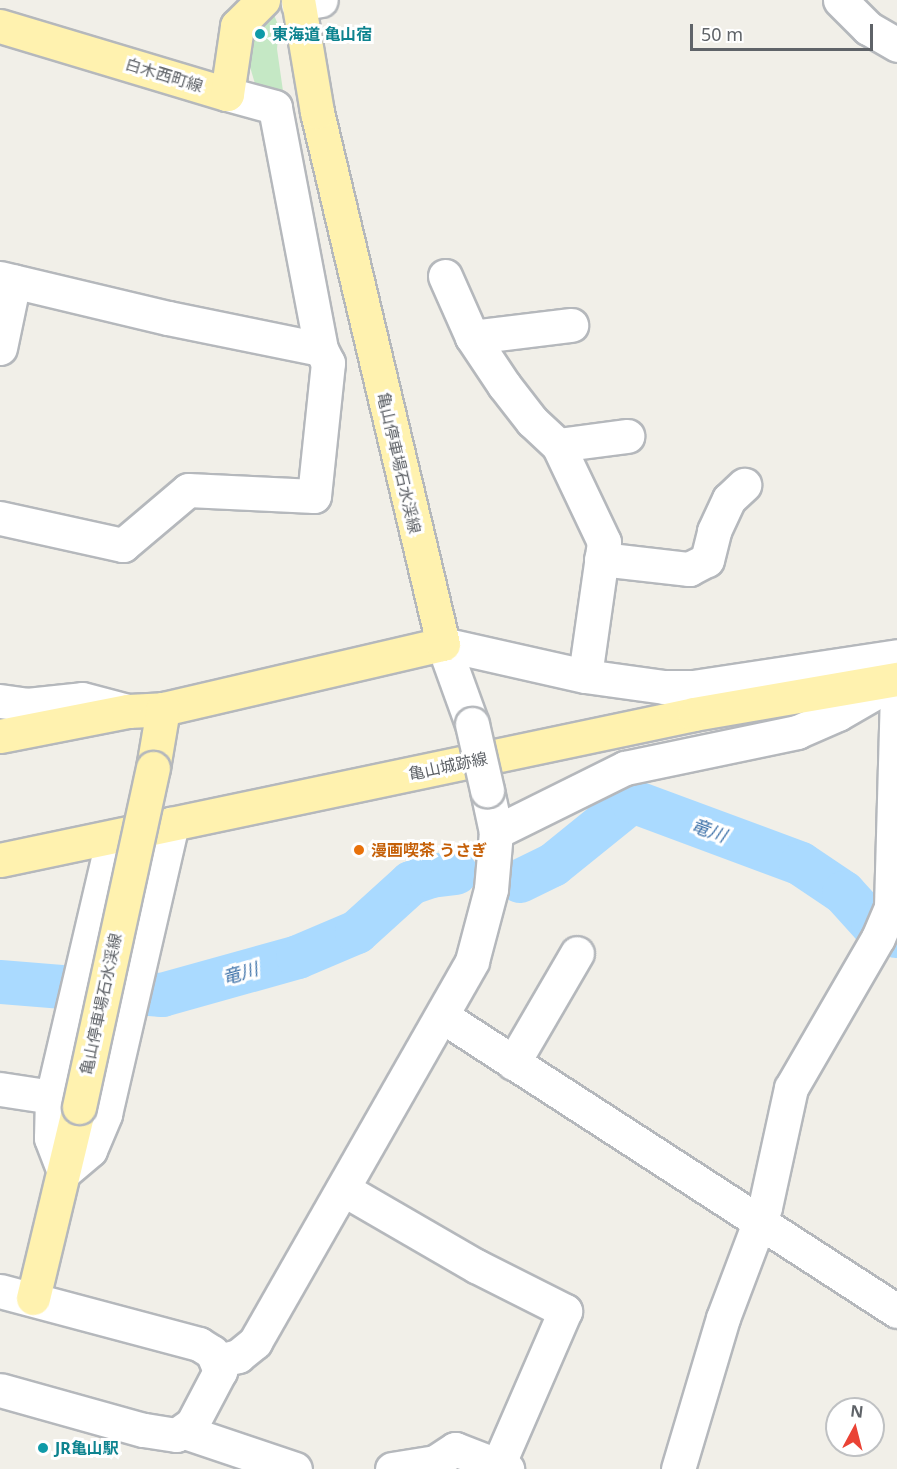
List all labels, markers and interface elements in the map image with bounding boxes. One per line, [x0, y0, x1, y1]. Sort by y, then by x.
scale bar [693, 12, 876, 50]
text: 50 m [701, 22, 743, 46]
place label: 東海道 亀山宿 [272, 24, 372, 44]
marker: 東海道 亀山宿 [253, 27, 267, 41]
street label: 白木西町線 [123, 54, 205, 96]
street label: 亀山停車場石水渓線 [373, 391, 425, 535]
street label: 亀山城跡線 [407, 748, 489, 784]
water label: 竜川 [688, 814, 730, 846]
place label: 漫画喫茶 うさぎ [371, 840, 487, 860]
marker: 漫画喫茶 うさぎ [352, 843, 366, 857]
street label: 亀山停車場石水渓線 [77, 932, 125, 1076]
water label: 竜川 [220, 958, 260, 988]
north arrow [825, 1397, 885, 1457]
text: N [849, 1399, 865, 1423]
place label: JR亀山駅 [55, 1438, 119, 1458]
marker: JR亀山駅 [36, 1441, 50, 1455]

